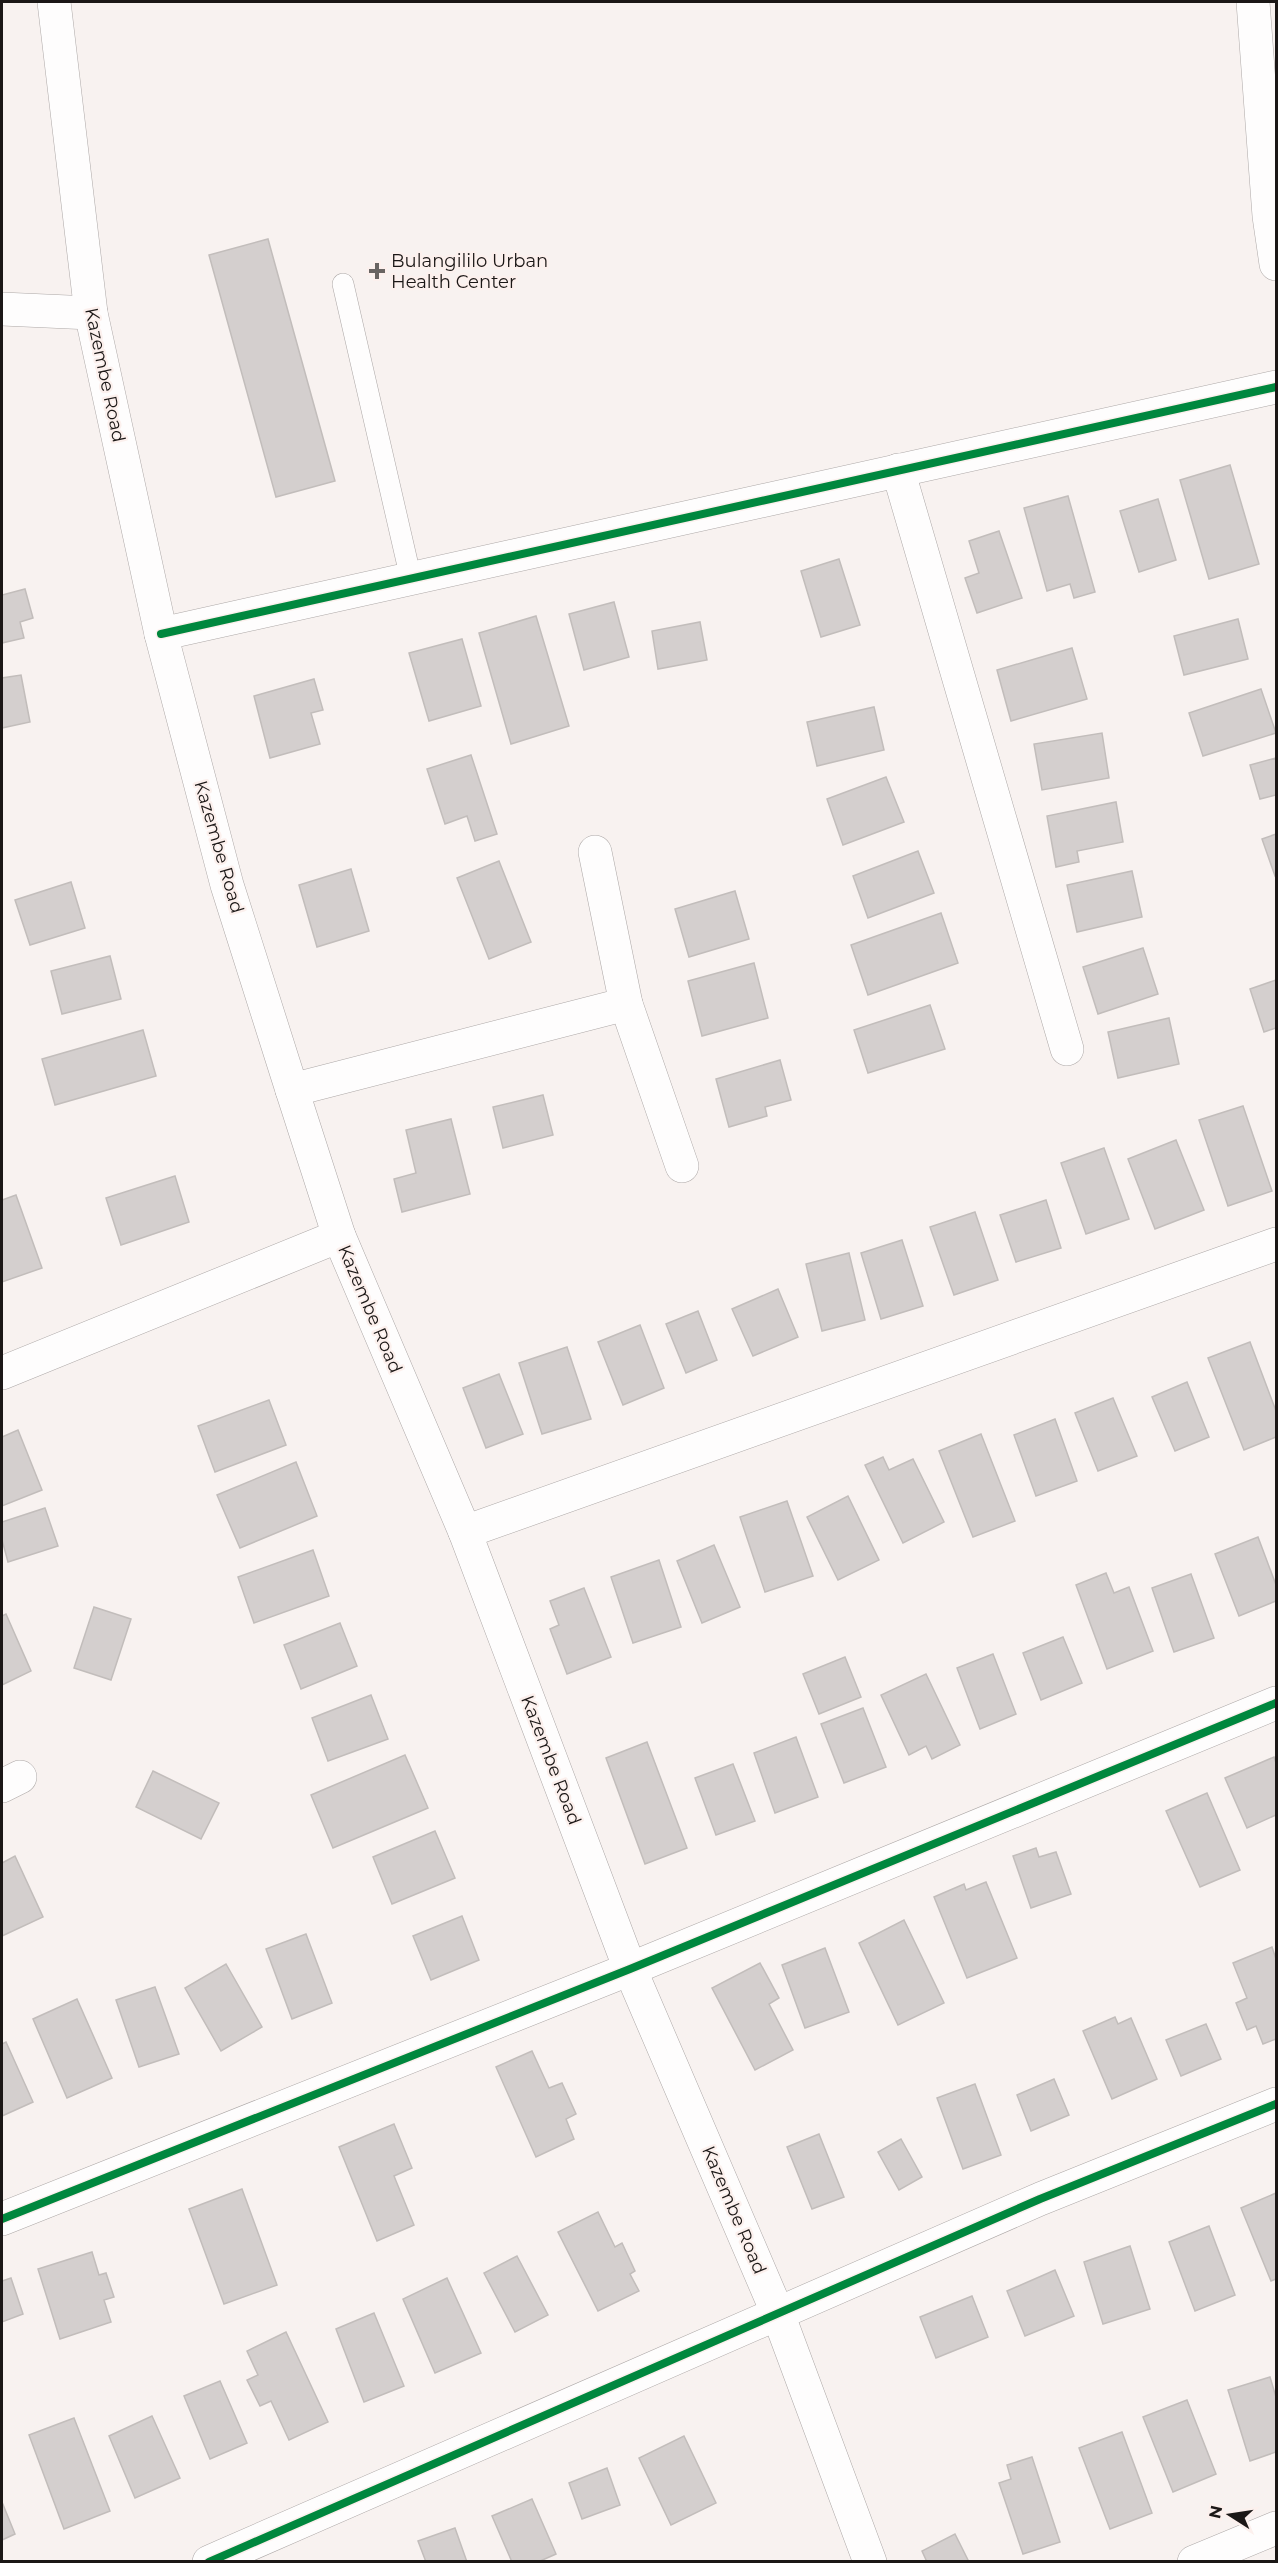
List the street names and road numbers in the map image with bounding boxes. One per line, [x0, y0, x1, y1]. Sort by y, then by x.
street label: Kazembe Road [80, 306, 130, 444]
street label: Kazembe Road [190, 778, 248, 916]
street label: Kazembe Road [333, 1242, 407, 1376]
street label: Kazembe Road [516, 1692, 586, 1828]
street label: Kazembe Road [697, 2143, 771, 2277]

